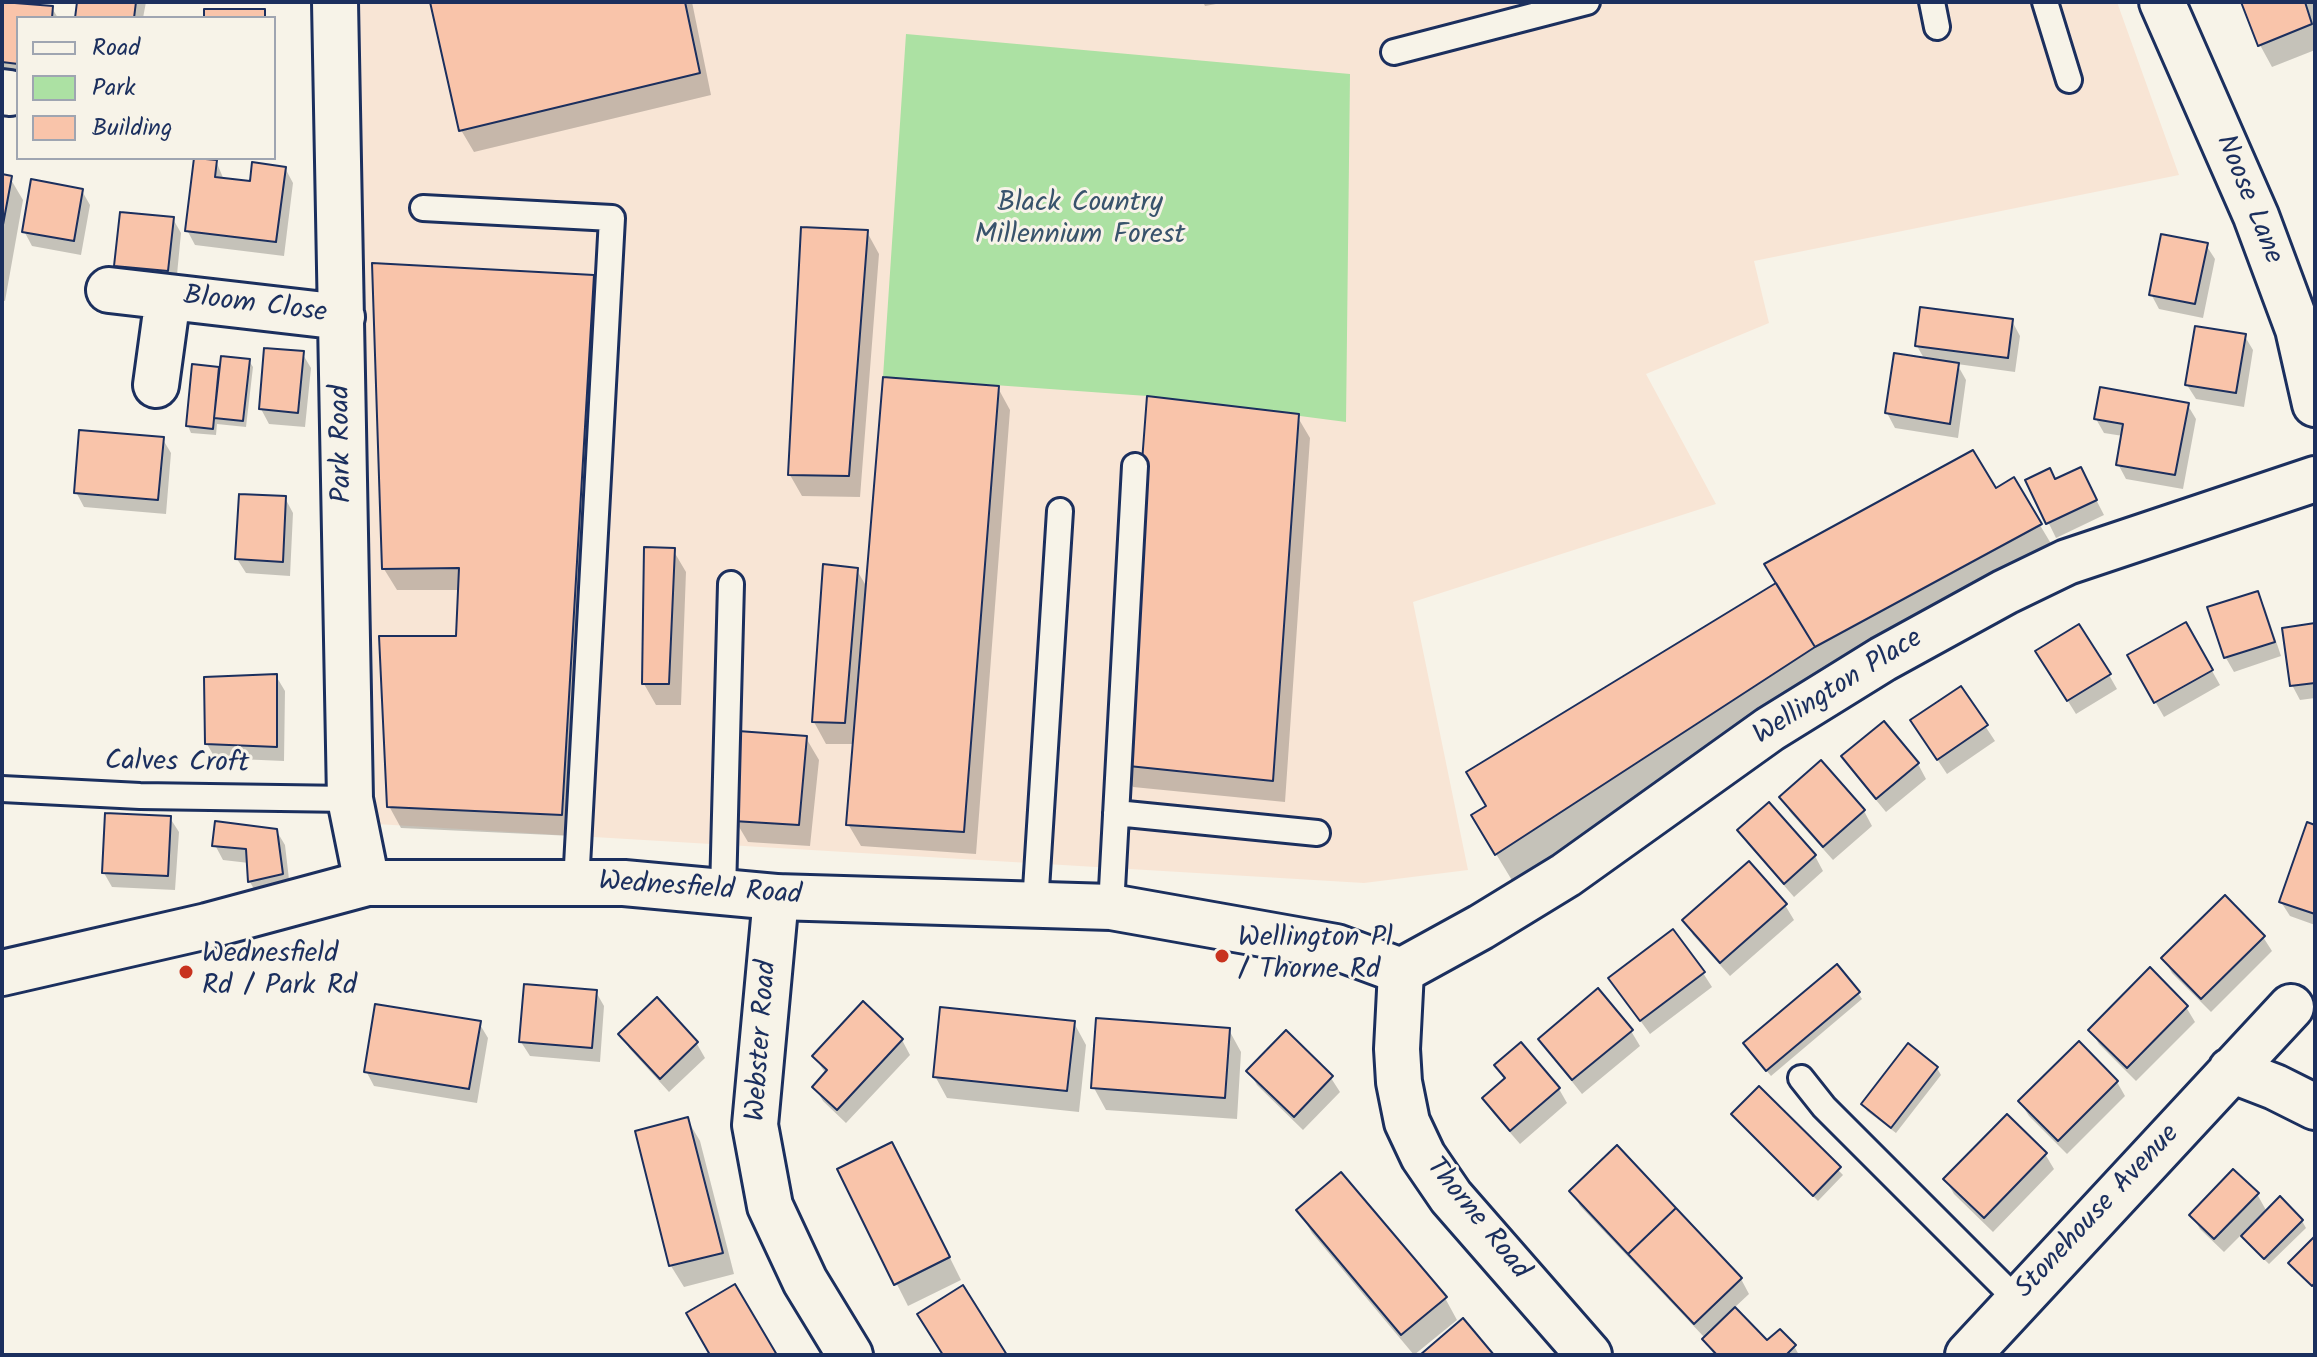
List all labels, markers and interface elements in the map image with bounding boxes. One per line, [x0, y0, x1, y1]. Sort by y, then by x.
legend [16, 16, 276, 160]
text: Road [92, 29, 140, 68]
text: Park [92, 69, 136, 108]
text: Building [92, 109, 172, 148]
street label: Noose Lane [2206, 131, 2288, 269]
park label: Black Country Millennium Forest [975, 188, 1185, 254]
street label: Bloom Close [181, 282, 329, 332]
street label: Park Road [326, 385, 362, 503]
street label: Wellington Place [1748, 624, 1930, 754]
street label: Calves Croft [105, 747, 249, 783]
street label: Wednesfield Road [597, 867, 803, 915]
place label: Wellington Pl / Thorne Rd [1238, 923, 1393, 989]
place label: Wednesfield Rd / Park Rd [202, 939, 357, 1005]
marker: Wellington Pl / Thorne Rd [1213, 947, 1231, 965]
street label: Webster Road [742, 959, 786, 1123]
marker: Wednesfield Rd / Park Rd [177, 963, 195, 981]
street label: Stonehouse Avenue [2010, 1119, 2188, 1307]
street label: Thorne Road [1417, 1152, 1535, 1288]

